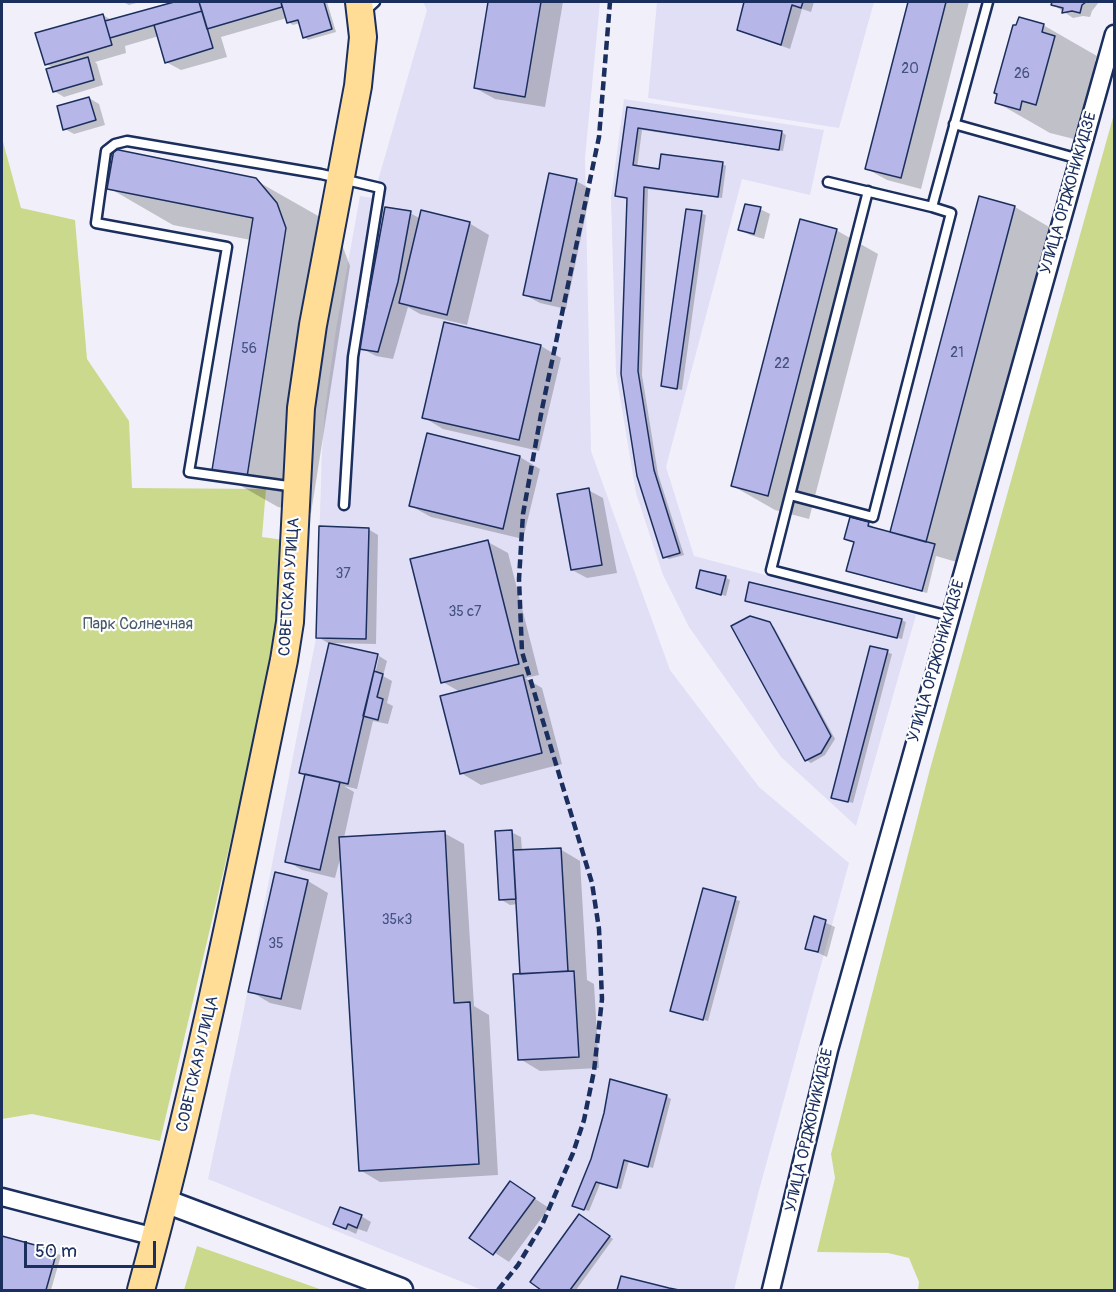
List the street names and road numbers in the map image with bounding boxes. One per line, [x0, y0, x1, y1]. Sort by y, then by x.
street label: УЛИЦА ОРДЖОНИКИДЗЕ [1037, 110, 1101, 276]
street label: СОВЕТСКАЯ УЛИЦА [276, 517, 304, 657]
street label: УЛИЦА ОРДЖОНИКИДЗЕ [905, 578, 969, 744]
street label: СОВЕТСКАЯ УЛИЦА [173, 994, 223, 1134]
street label: УЛИЦА ОРДЖОНИКИДЗЕ [782, 1046, 838, 1214]

